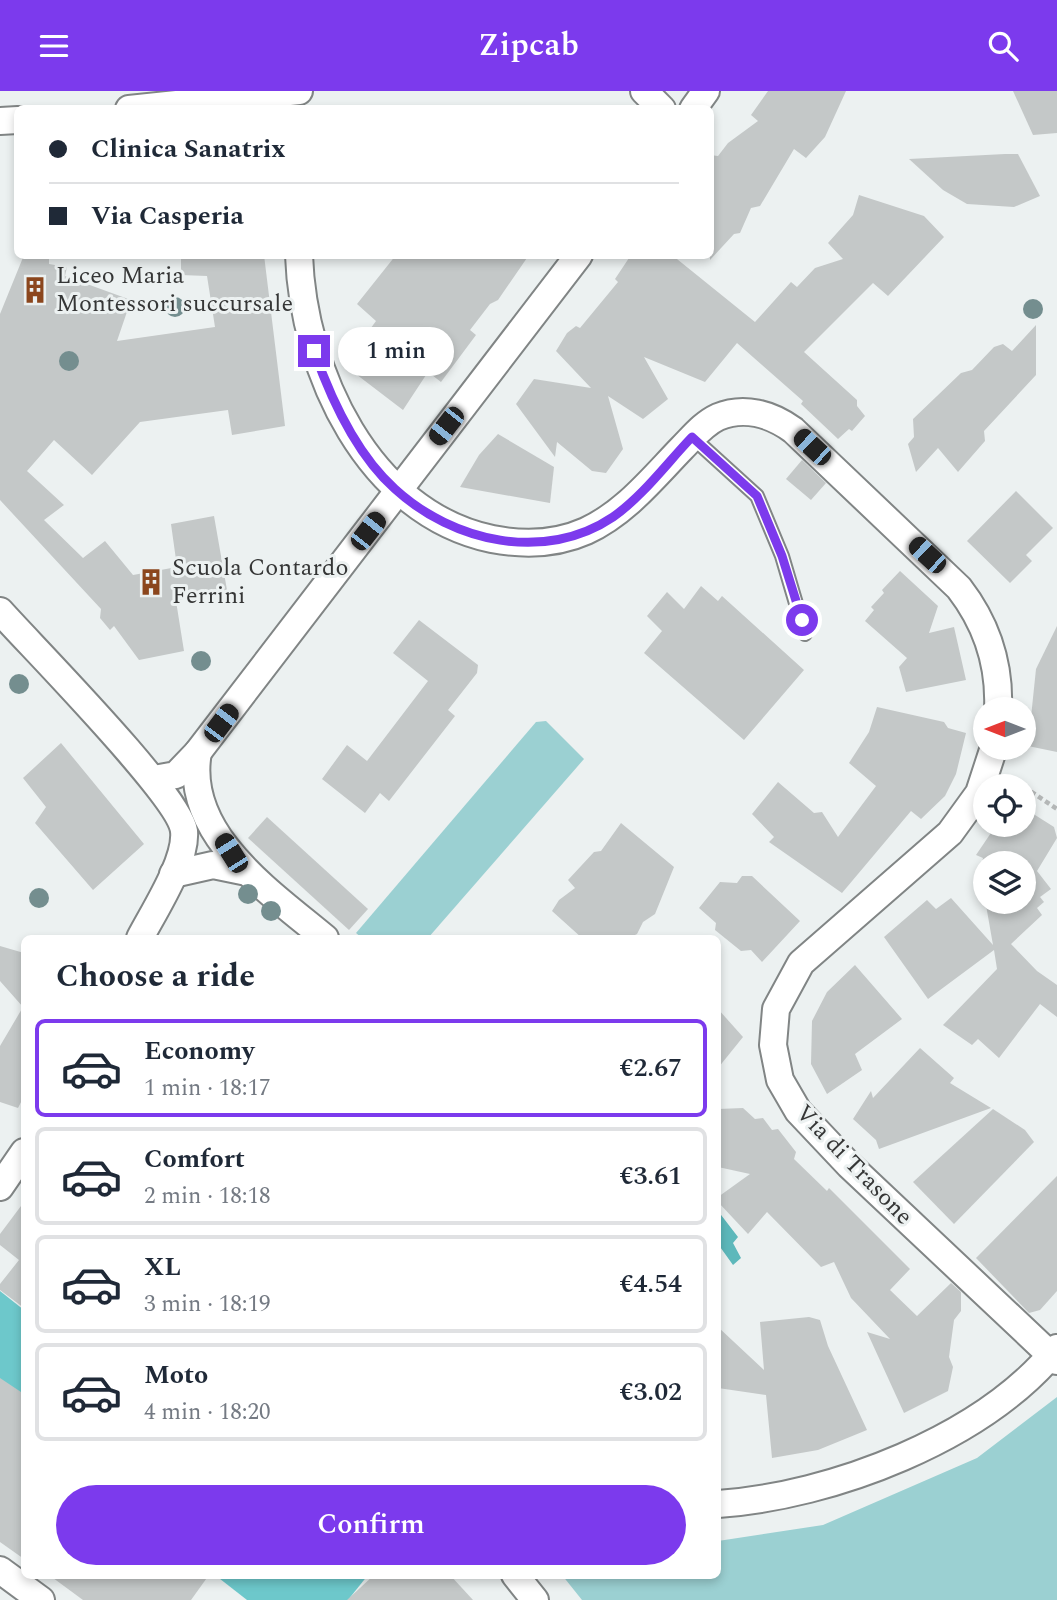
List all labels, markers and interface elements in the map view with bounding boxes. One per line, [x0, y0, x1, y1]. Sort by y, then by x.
text: Zipcab [478, 21, 579, 70]
icon: menu [35, 27, 73, 65]
icon: search [984, 27, 1022, 65]
text: Clinica Sanatrix [91, 129, 286, 169]
text: Via Casperia [91, 196, 244, 236]
place label: Liceo Maria Montessori succursale [56, 258, 293, 322]
building icon: Liceo Maria Montessori succursale [20, 275, 50, 305]
callout: 1 min [338, 327, 454, 375]
text: 1 min [366, 334, 426, 369]
route end [298, 335, 330, 367]
car [425, 403, 468, 449]
car [790, 425, 835, 469]
car [347, 508, 390, 554]
car [905, 533, 950, 577]
place label: Scuola Contardo Ferrini [172, 550, 348, 614]
building icon: Scuola Contardo Ferrini [136, 567, 166, 597]
route start [786, 604, 818, 636]
north arrow [973, 697, 1036, 759]
map controls [973, 697, 1036, 914]
car [200, 700, 243, 746]
button: locate [973, 774, 1036, 837]
car [211, 830, 252, 876]
button: layers [973, 851, 1036, 914]
text: Choose a ride [56, 952, 255, 1001]
text: Economy [144, 1031, 254, 1071]
icon: car [60, 1037, 123, 1100]
text: €2.67 [619, 1048, 682, 1088]
text: 1 min · 18:17 [144, 1071, 271, 1106]
street label: Via di Trasone [787, 1096, 921, 1234]
text: Comfort [144, 1139, 245, 1179]
icon: car [60, 1145, 123, 1208]
text: €3.61 [619, 1156, 682, 1196]
text: 2 min · 18:18 [144, 1179, 271, 1214]
text: XL [144, 1247, 181, 1287]
icon: car [60, 1253, 123, 1316]
text: €4.54 [619, 1264, 682, 1304]
text: 3 min · 18:19 [144, 1287, 271, 1322]
text: Moto [144, 1355, 208, 1395]
icon: car [60, 1361, 123, 1424]
text: €3.02 [619, 1372, 682, 1412]
text: 4 min · 18:20 [144, 1395, 271, 1430]
button: Confirm [56, 1485, 686, 1565]

